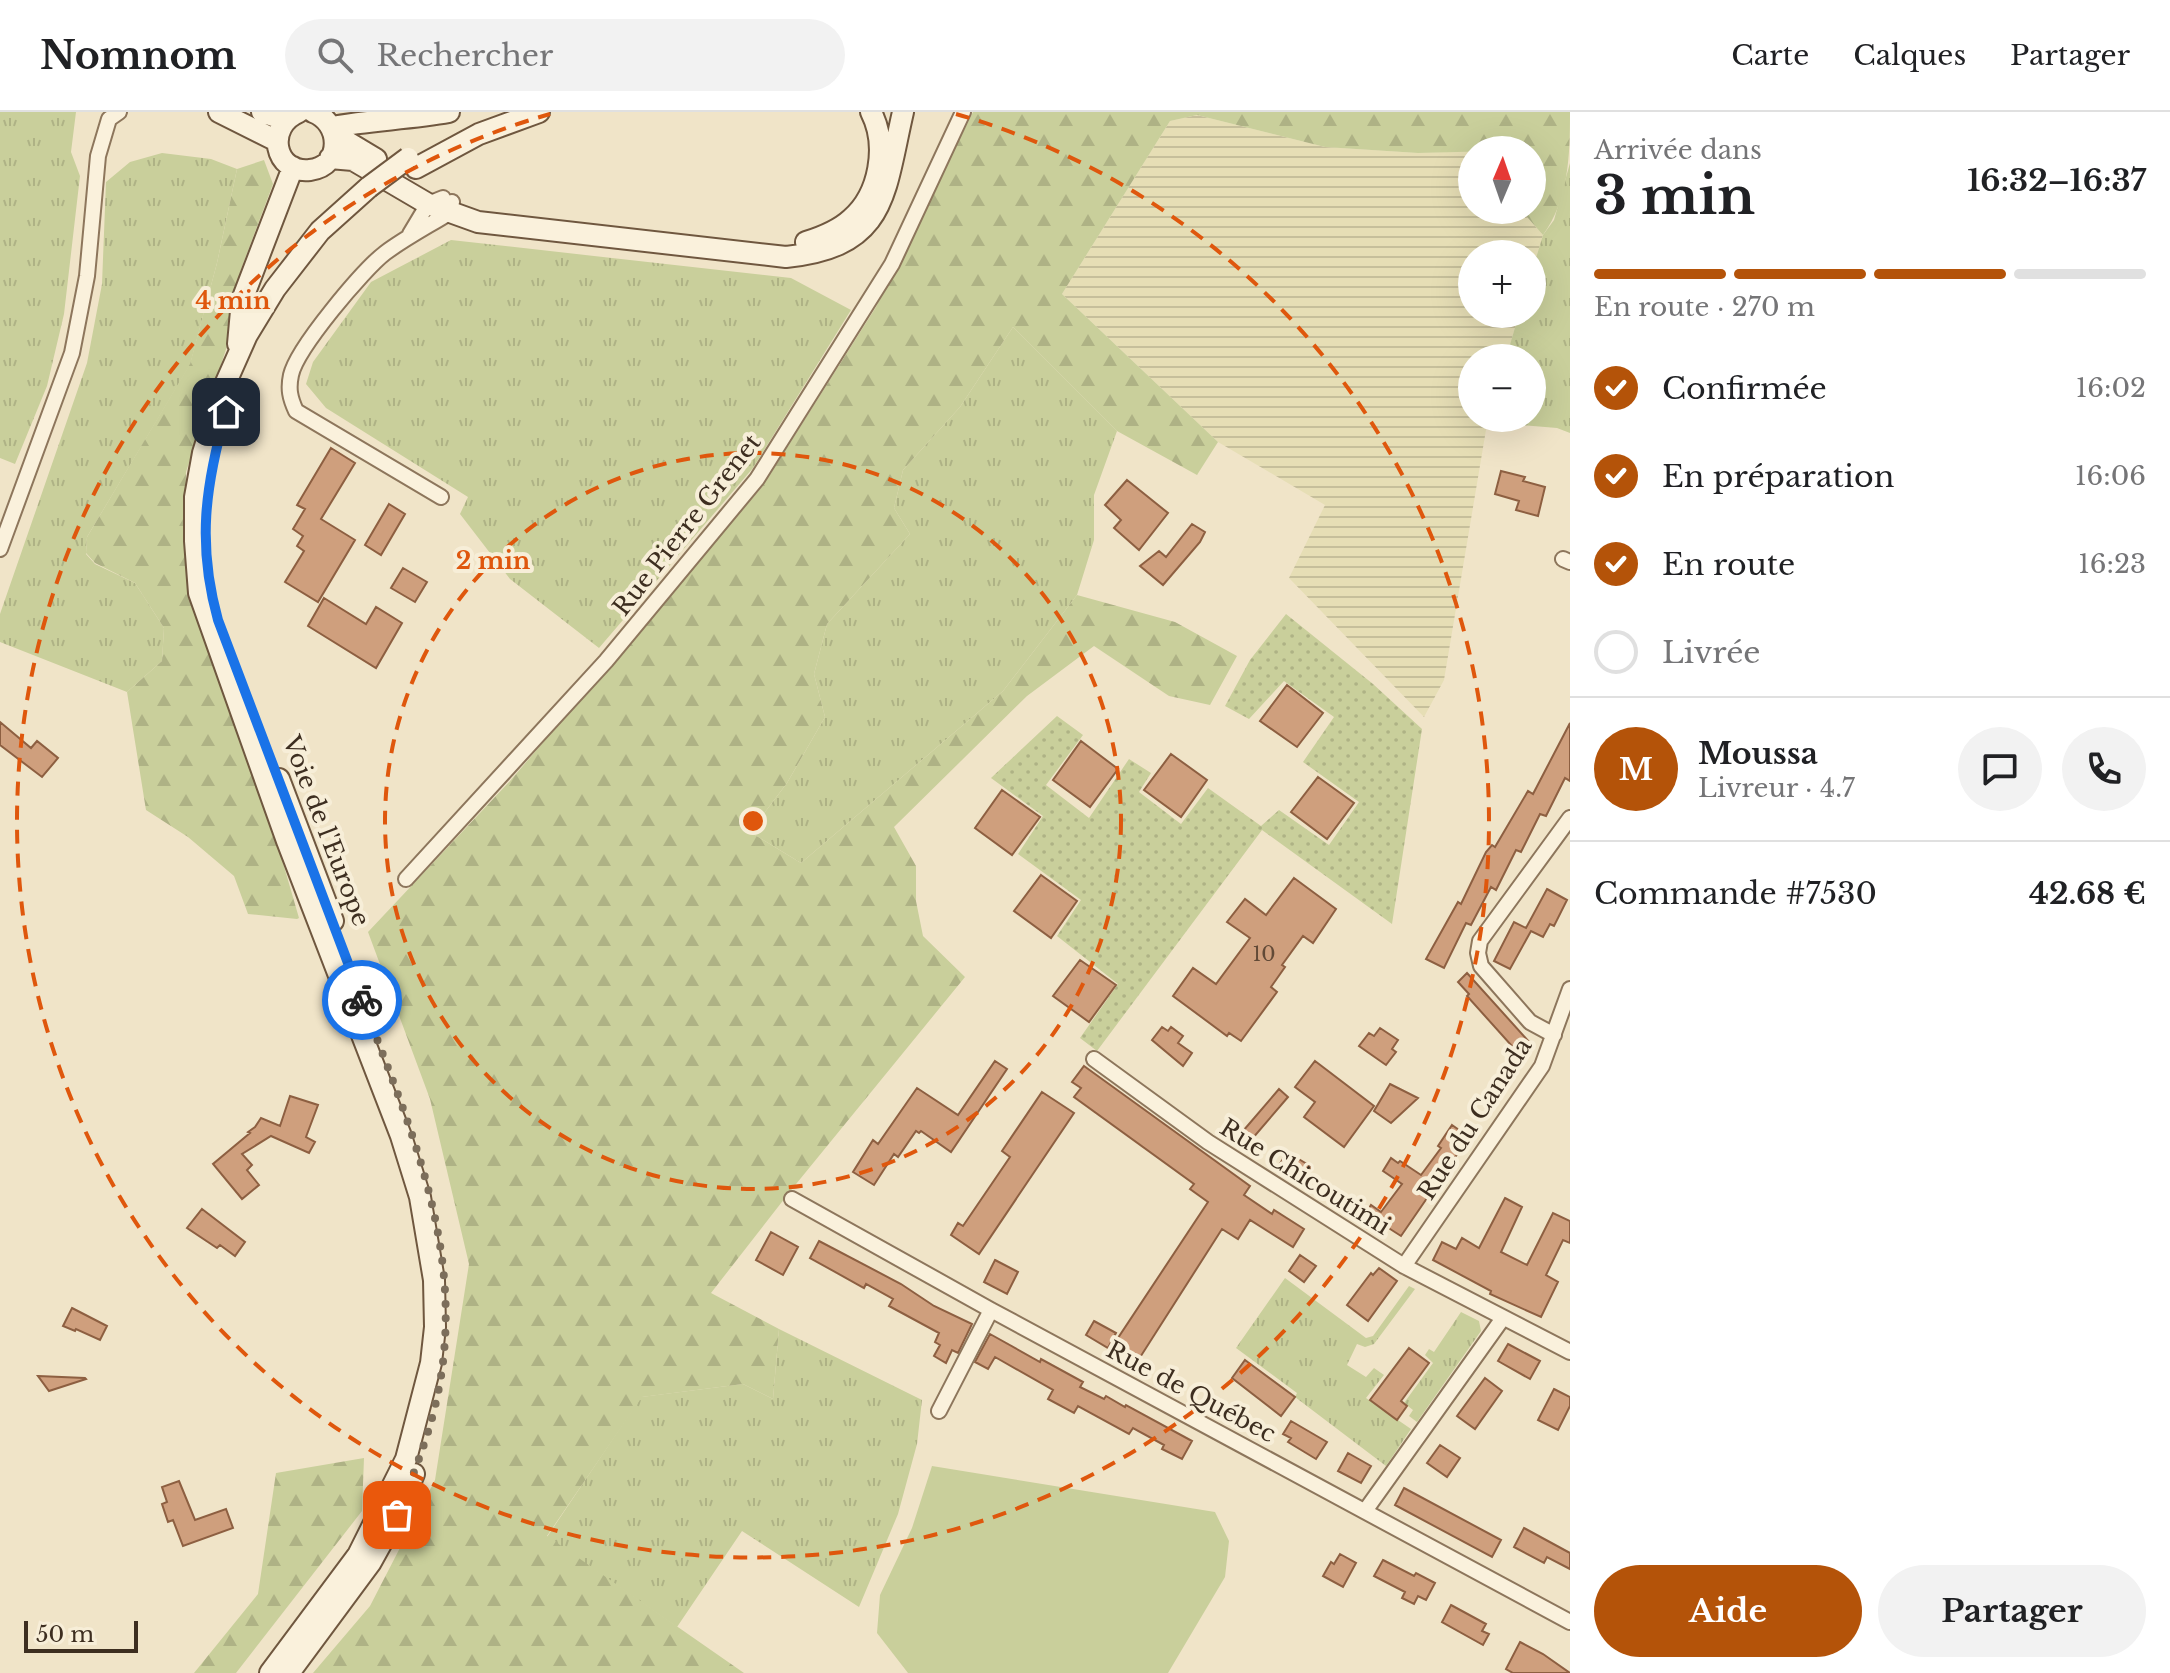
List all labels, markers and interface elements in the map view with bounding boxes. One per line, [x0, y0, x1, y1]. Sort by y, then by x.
search box [285, 19, 845, 91]
text: Nomnom [40, 32, 237, 79]
icon: search [313, 33, 357, 77]
text: Rechercher [377, 37, 553, 74]
text: Carte [1731, 38, 1809, 73]
text: Calques [1853, 38, 1966, 73]
text: Partager [2010, 38, 2130, 73]
text: Arrivée dans [1594, 134, 1762, 166]
north arrow [1458, 136, 1546, 224]
map controls [1458, 136, 1546, 432]
text: 16:32–16:37 [1967, 162, 2146, 199]
text: 3 min [1594, 164, 1755, 228]
button: + [1458, 240, 1546, 328]
text: 4 min [196, 286, 271, 315]
text: En route · 270 m [1594, 291, 1815, 323]
button: − [1458, 344, 1546, 432]
icon: check [1594, 366, 1638, 410]
text: Confirmée [1662, 370, 1827, 407]
text: 16:02 [2076, 372, 2146, 404]
pin [192, 378, 260, 446]
icon: home [204, 390, 248, 434]
street label: Rue Pierre Grenet [607, 428, 767, 621]
icon: check [1594, 454, 1638, 498]
text: En préparation [1662, 458, 1894, 495]
text: 16:06 [2075, 460, 2146, 492]
icon: check [1594, 542, 1638, 586]
text: 2 min [456, 546, 531, 575]
text: En route [1662, 546, 1795, 583]
text: 16:23 [2078, 548, 2146, 580]
text: Livrée [1662, 634, 1761, 671]
button: chat [1958, 727, 2042, 811]
button: phone [2062, 727, 2146, 811]
street label: Voie de l'Europe [276, 731, 376, 930]
text: Moussa [1698, 735, 1818, 772]
text: M [1619, 751, 1653, 788]
text: Livreur · 4.7 [1698, 772, 1855, 804]
centre of rings [739, 807, 767, 835]
text: Commande #7530 [1594, 875, 1877, 912]
text: 42.68 € [2029, 875, 2146, 912]
house number: 10 [1252, 942, 1276, 966]
courier [322, 960, 402, 1040]
icon: bike [340, 978, 384, 1022]
street label: Rue du Canada [1412, 1032, 1538, 1205]
street label: Rue Chicoutimi [1215, 1113, 1396, 1241]
street label: Rue de Québec [1102, 1335, 1281, 1448]
pin [363, 1481, 431, 1549]
icon: bag [375, 1493, 419, 1537]
button: Aide [1594, 1565, 1862, 1657]
button: Partager [1878, 1565, 2146, 1657]
scale bar [24, 1617, 138, 1653]
text: 50 m [36, 1621, 94, 1648]

